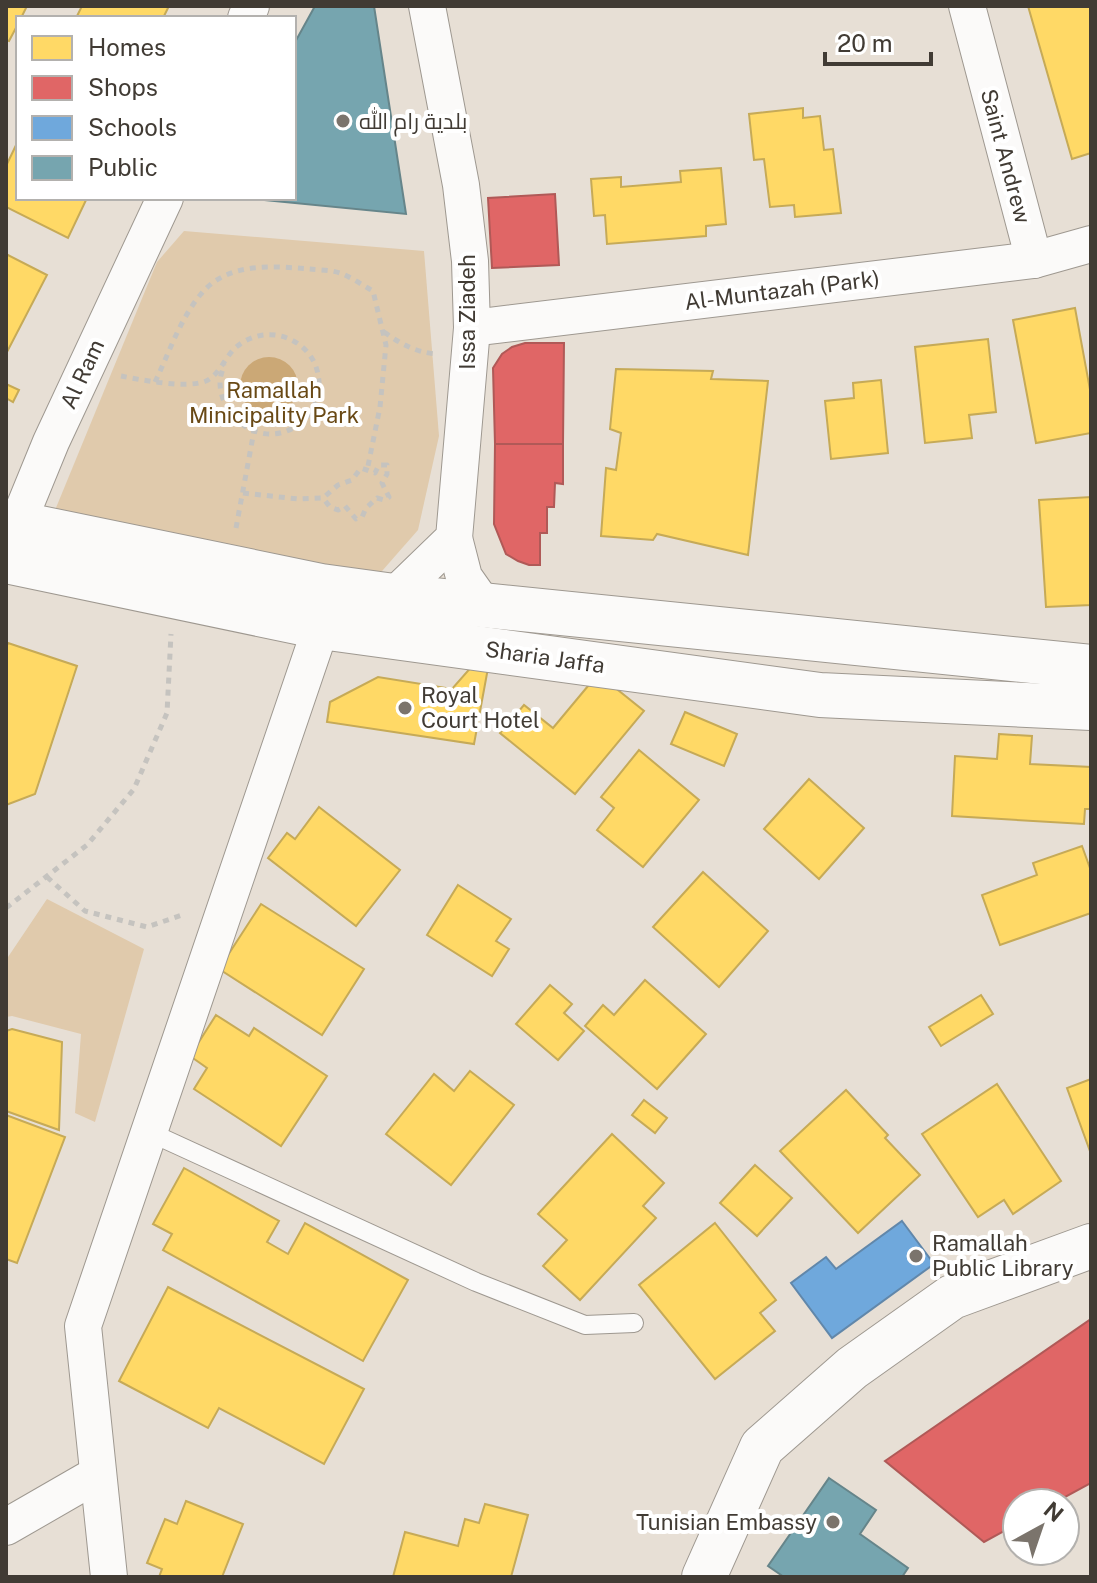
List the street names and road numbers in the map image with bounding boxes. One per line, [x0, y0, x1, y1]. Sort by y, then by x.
street label: Saint Andrew [976, 86, 1036, 226]
street label: Issa Ziadeh [454, 254, 480, 370]
street label: Al-Muntazah (Park) [683, 265, 881, 315]
street label: Al Ram [55, 335, 109, 413]
street label: Sharia Jaffa [483, 636, 607, 678]

